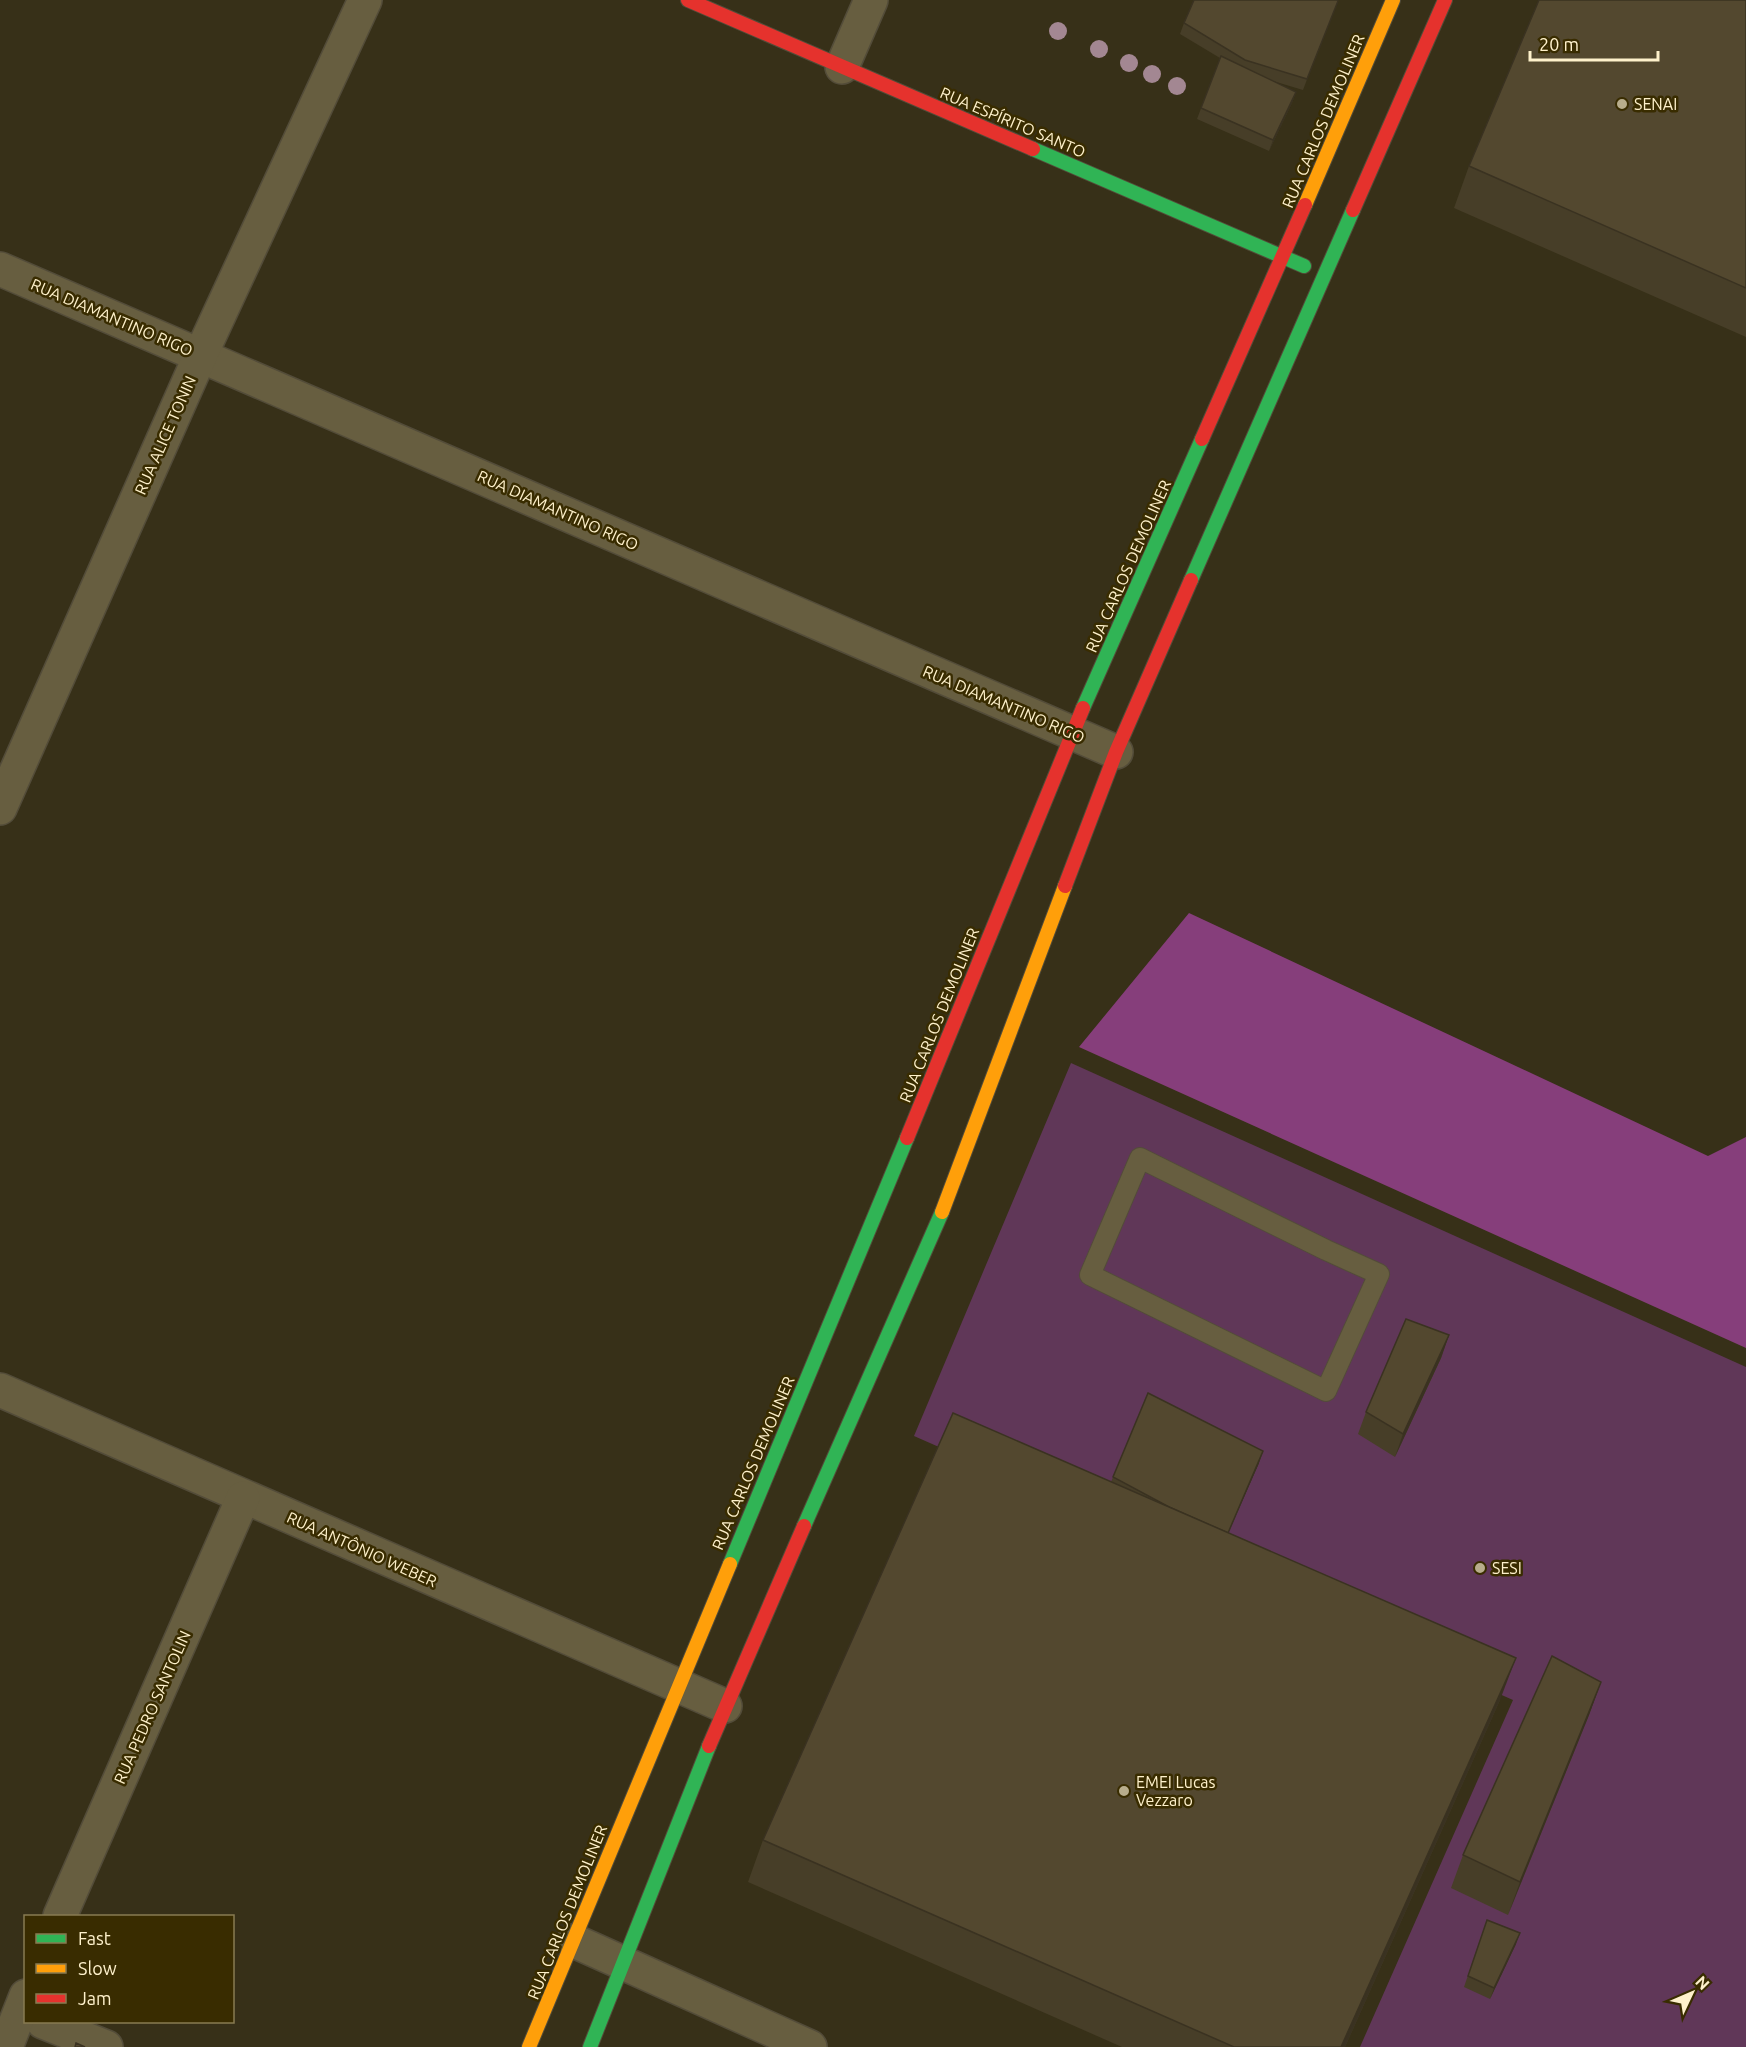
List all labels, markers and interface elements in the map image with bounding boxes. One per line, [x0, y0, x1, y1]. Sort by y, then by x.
scale bar [1530, 24, 1658, 62]
street label: RUA CARLOS DEMOLINER [1278, 31, 1368, 210]
text: 20 m [1539, 34, 1579, 54]
street label: RUA ESPÍRITO SANTO [938, 81, 1089, 161]
place label: SENAI [1634, 95, 1677, 113]
marker: SENAI [1615, 97, 1629, 111]
street label: RUA DIAMANTINO RIGO [28, 275, 196, 359]
street label: RUA ALICE TONIN [131, 373, 199, 497]
street label: RUA DIAMANTINO RIGO [475, 466, 641, 554]
street label: RUA CARLOS DEMOLINER [1082, 477, 1174, 655]
street label: RUA DIAMANTINO RIGO [920, 662, 1088, 746]
street label: RUA CARLOS DEMOLINER [896, 925, 982, 1105]
street label: RUA CARLOS DEMOLINER [708, 1373, 798, 1552]
street label: RUA ANTÔNIO WEBER [284, 1507, 440, 1590]
place label: SESI [1492, 1559, 1522, 1577]
marker: SESI [1473, 1561, 1487, 1575]
street label: RUA PEDRO SANTOLIN [110, 1628, 194, 1786]
place label: EMEI Lucas Vezzaro [1136, 1773, 1216, 1809]
marker: EMEI Lucas Vezzaro [1117, 1784, 1131, 1798]
street label: RUA CARLOS DEMOLINER [524, 1822, 610, 2002]
legend [24, 1915, 234, 2023]
text: Fast [78, 1928, 111, 1948]
text: Slow [78, 1958, 117, 1978]
north arrow [1662, 1963, 1722, 2023]
text: N [1692, 1972, 1713, 1993]
text: Jam [78, 1988, 112, 2008]

